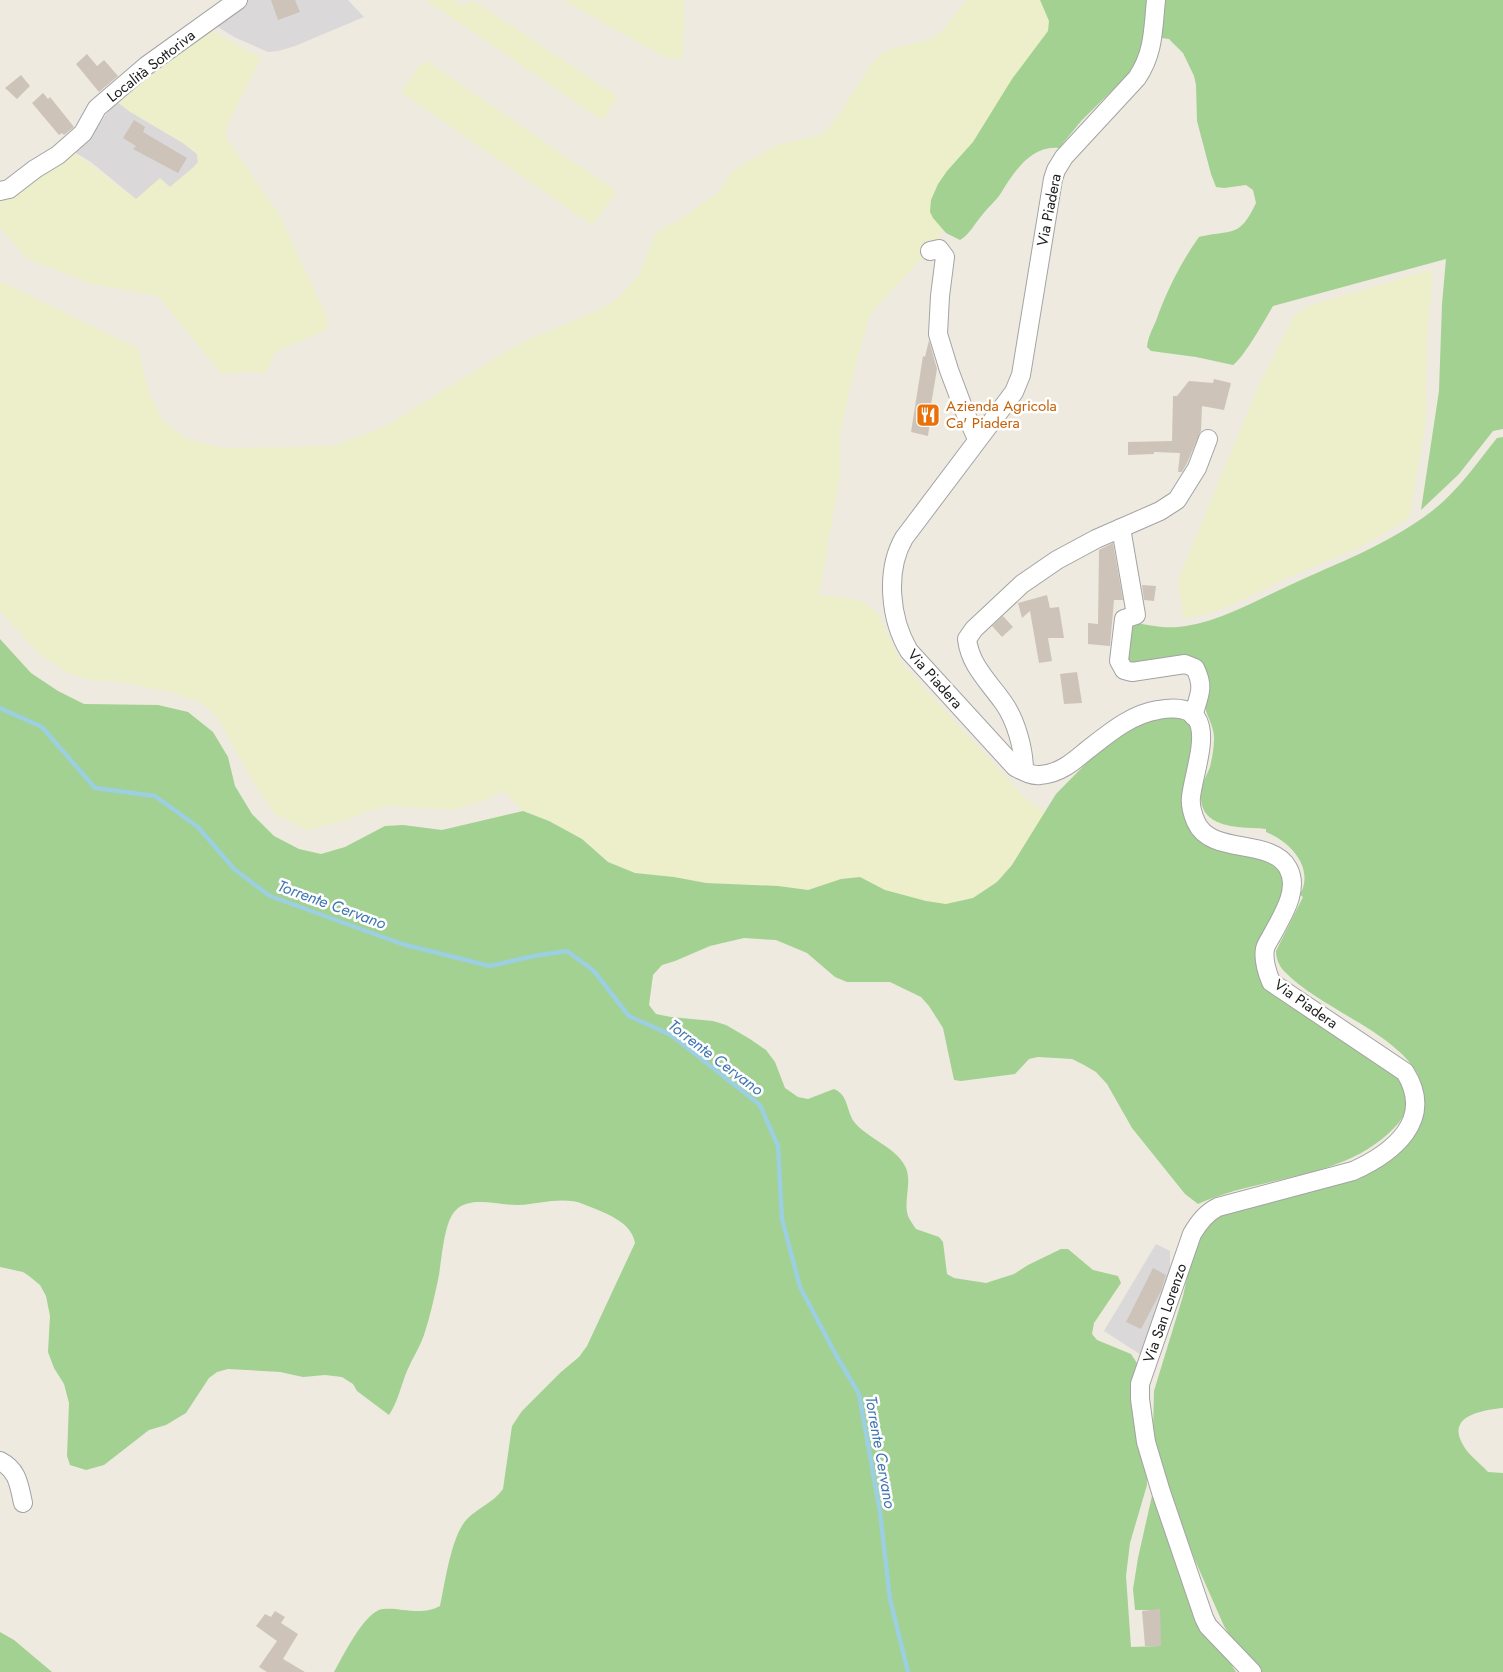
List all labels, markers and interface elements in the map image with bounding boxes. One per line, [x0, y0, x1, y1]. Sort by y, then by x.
street label: Località Sottoriva [102, 24, 200, 108]
street label: Via Piadera [1031, 172, 1067, 248]
place label: Azienda Agricola Ca' Piadera [946, 395, 1057, 434]
restaurant icon: Azienda Agricola Ca' Piadera [915, 402, 941, 428]
street label: Via Piadera [902, 644, 968, 714]
water label: Torrente Cervano [274, 874, 390, 935]
street label: Via Piadera [1270, 974, 1342, 1034]
water label: Torrente Cervano [663, 1014, 769, 1101]
street label: Via San Lorenzo [1138, 1260, 1192, 1366]
water label: Torrente Cervano [859, 1394, 902, 1511]

